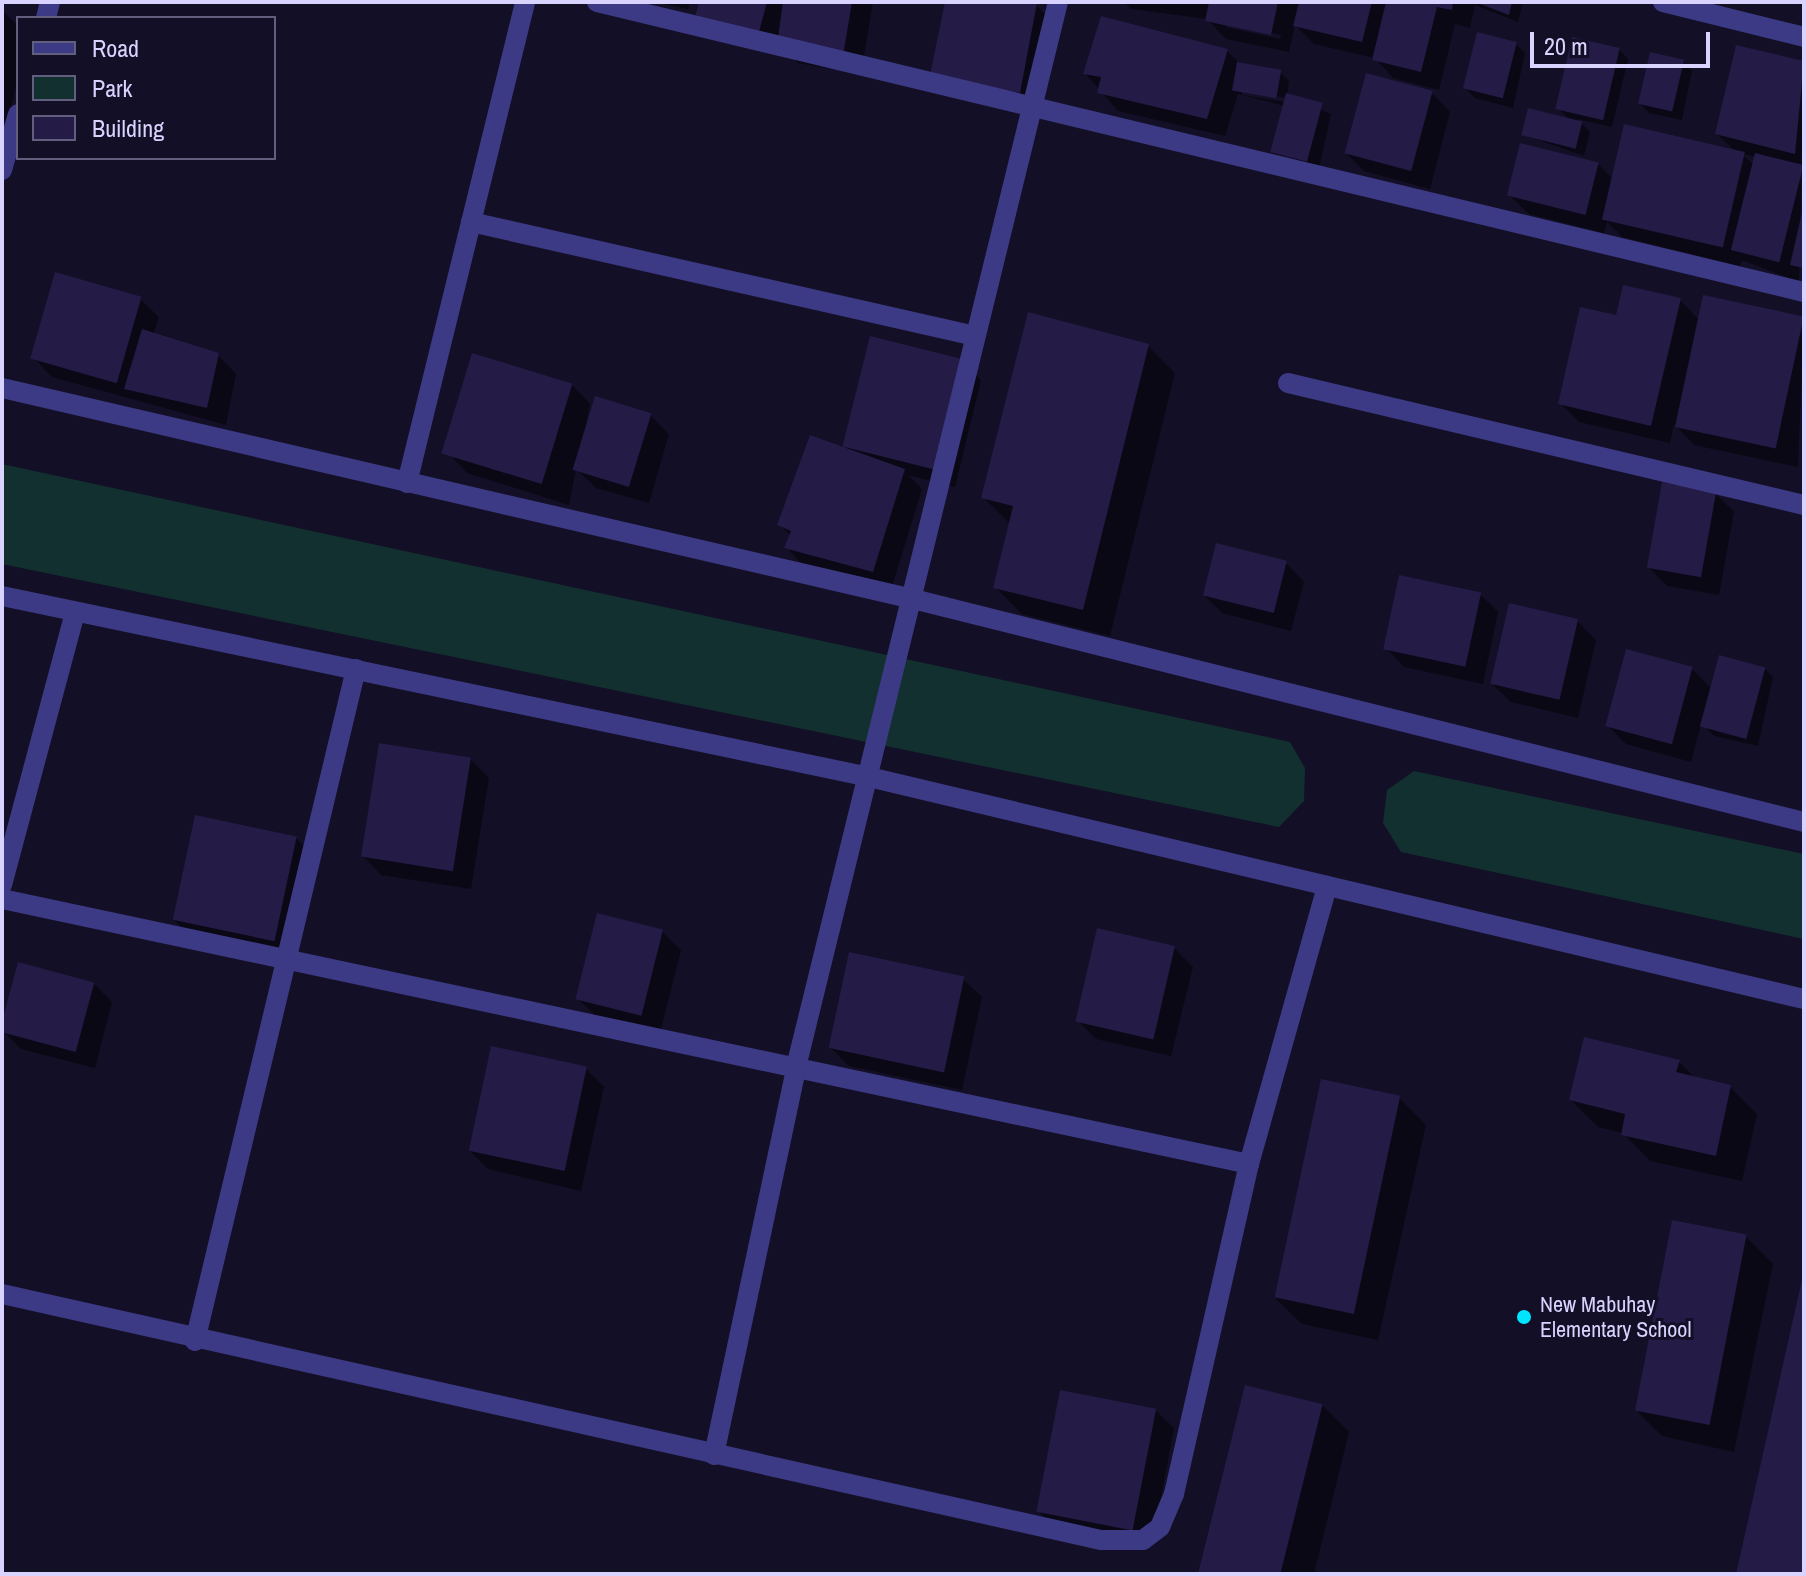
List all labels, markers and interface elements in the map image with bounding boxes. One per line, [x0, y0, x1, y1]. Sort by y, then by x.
legend [16, 16, 276, 160]
scale bar [1534, 16, 1714, 66]
text: 20 m [1544, 30, 1588, 62]
text: Road [92, 32, 139, 64]
text: Park [92, 72, 132, 104]
text: Building [92, 112, 164, 144]
place label: New Mabuhay Elementary School [1540, 1291, 1691, 1342]
marker: New Mabuhay Elementary School [1515, 1308, 1533, 1326]

